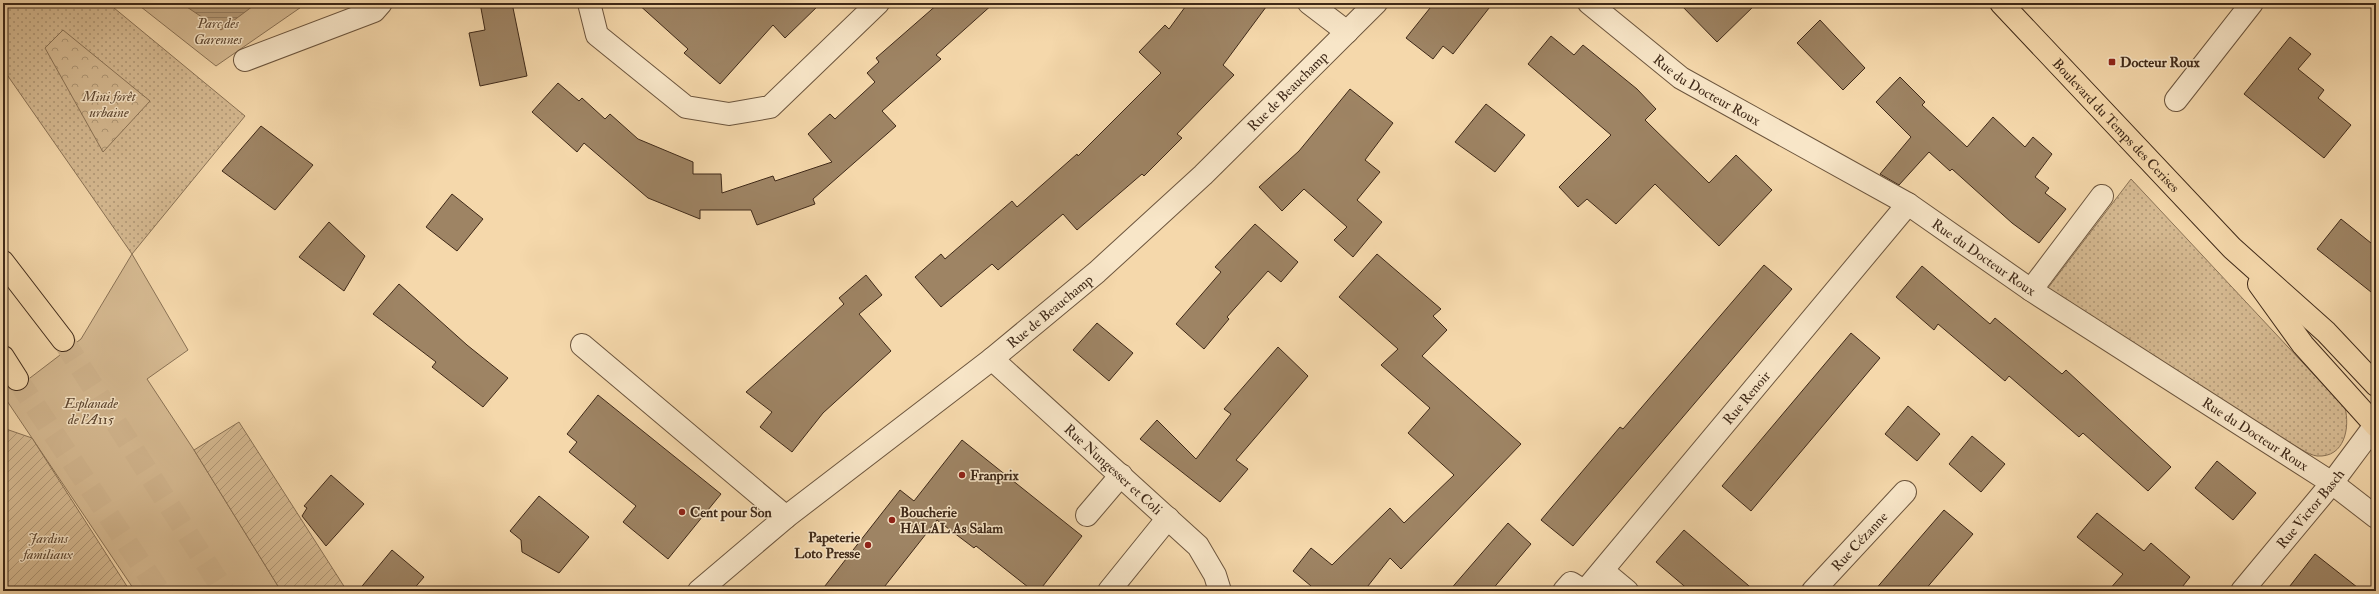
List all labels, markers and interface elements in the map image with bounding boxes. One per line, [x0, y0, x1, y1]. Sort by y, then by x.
park label: Parc des Garennes [194, 15, 243, 48]
street label: Rue de Beauchamp [1244, 48, 1332, 135]
street label: Rue du Docteur Roux [1650, 51, 1764, 130]
place label: Docteur Roux [2120, 54, 2200, 71]
street label: Boulevard du Temps des Cerises [2049, 55, 2183, 196]
marker: Docteur Roux [2107, 57, 2117, 67]
park label: Mini forêt urbaine [81, 88, 137, 121]
street label: Rue du Docteur Roux [1928, 215, 2039, 300]
street label: Rue de Beauchamp [1004, 271, 1097, 352]
street label: Rue Renoir [1720, 367, 1775, 428]
street label: Rue du Docteur Roux [2199, 394, 2312, 475]
park label: Esplanade de l'A115 [63, 395, 118, 428]
street label: Rue Nungesser et Coli [1060, 421, 1166, 519]
street label: Rue Victor Basch [2273, 466, 2349, 552]
place label: Franprix [970, 467, 1020, 485]
marker: Franprix [957, 470, 967, 480]
place label: Cent pour Son [690, 504, 772, 522]
place label: Boucherie HALAL As Salam [900, 504, 1003, 537]
marker: Cent pour Son [677, 507, 687, 517]
street label: Rue Cézanne [1828, 508, 1891, 575]
marker: Boucherie HALAL As Salam [887, 515, 897, 525]
place label: Papeterie Loto Presse [794, 529, 860, 562]
park label: Jardins familiaux [20, 530, 73, 563]
marker: Papeterie Loto Presse [863, 540, 873, 550]

